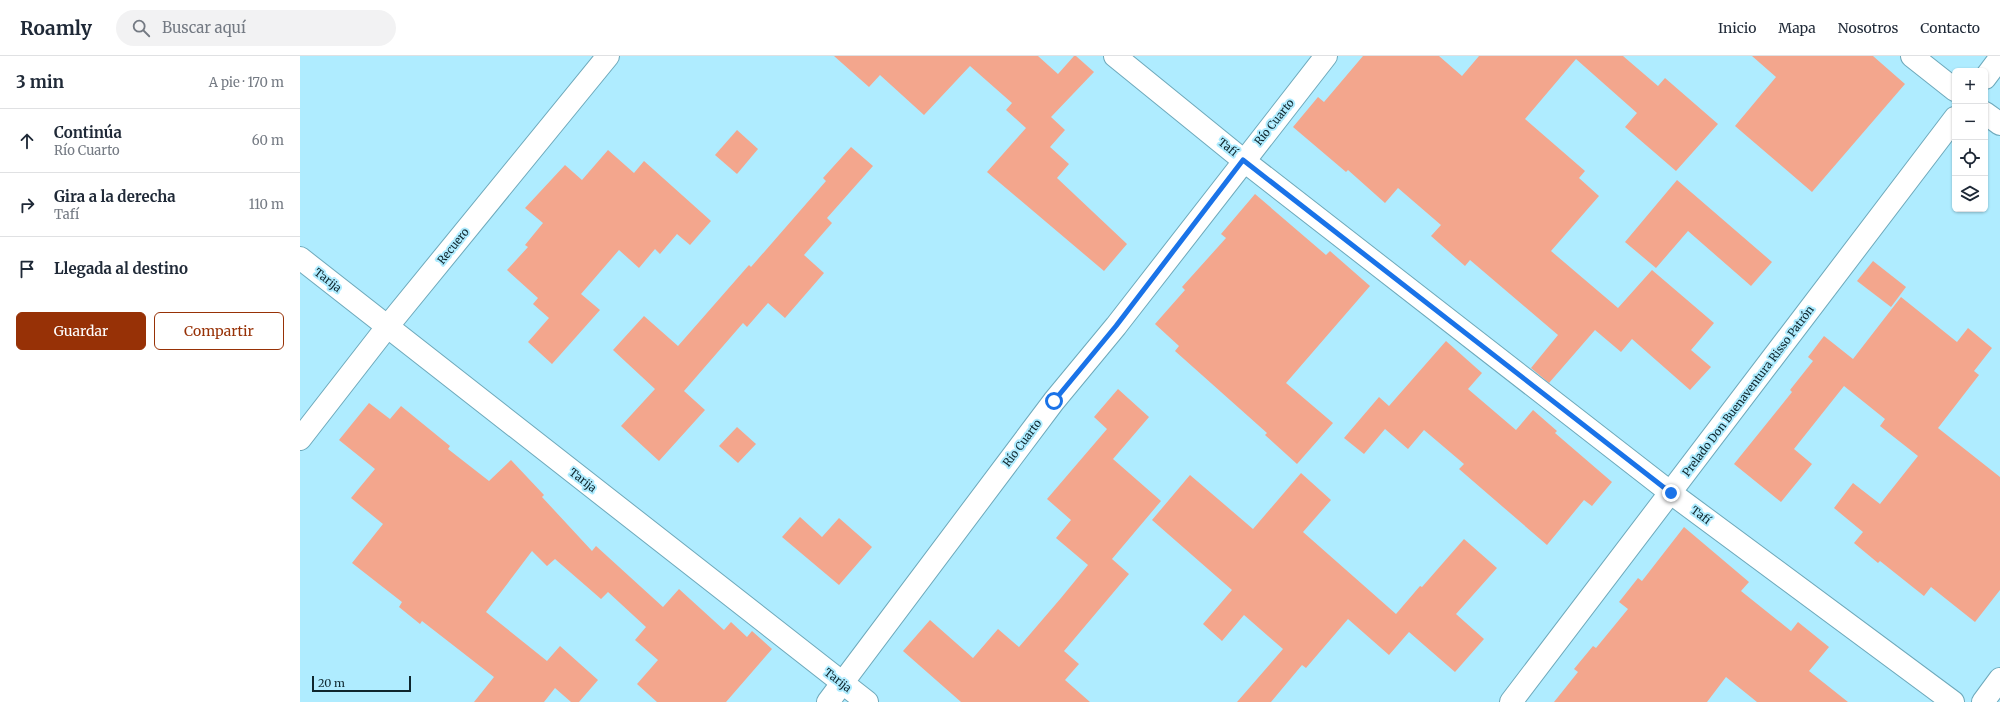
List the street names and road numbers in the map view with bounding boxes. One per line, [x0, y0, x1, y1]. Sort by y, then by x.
street label: Río Cuarto [1251, 96, 1297, 148]
street label: Tafí [1215, 135, 1241, 159]
street label: Recuero [434, 225, 472, 267]
street label: Tarija [312, 265, 345, 295]
street label: Prelado Don Buenaventura Risso Patrón [1679, 302, 1817, 479]
street label: Río Cuarto [1000, 416, 1045, 469]
street label: Tarija [567, 465, 600, 495]
street label: Tafí [1688, 503, 1714, 527]
street label: Tarija [822, 665, 855, 695]

